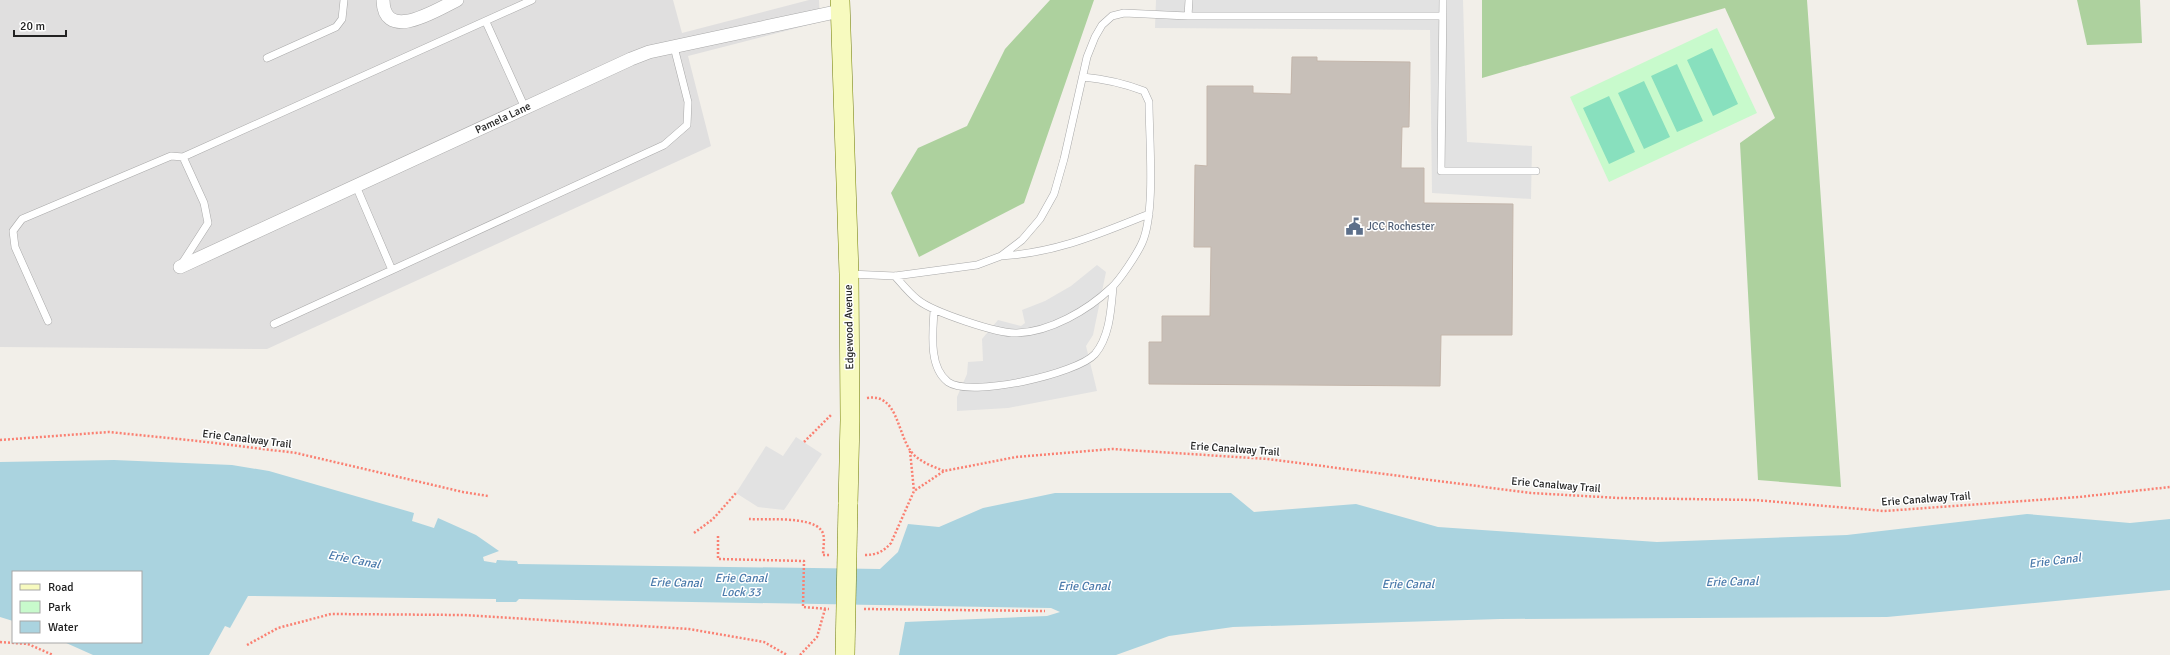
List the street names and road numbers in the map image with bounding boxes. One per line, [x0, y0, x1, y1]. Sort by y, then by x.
street label: Pamela Lane [473, 99, 533, 137]
street label: Edgewood Avenue [842, 284, 856, 370]
street label: Erie Canalway Trail [202, 427, 292, 451]
street label: Erie Canalway Trail [1190, 439, 1280, 459]
street label: Erie Canalway Trail [1511, 475, 1601, 495]
street label: Erie Canalway Trail [1881, 489, 1971, 509]

